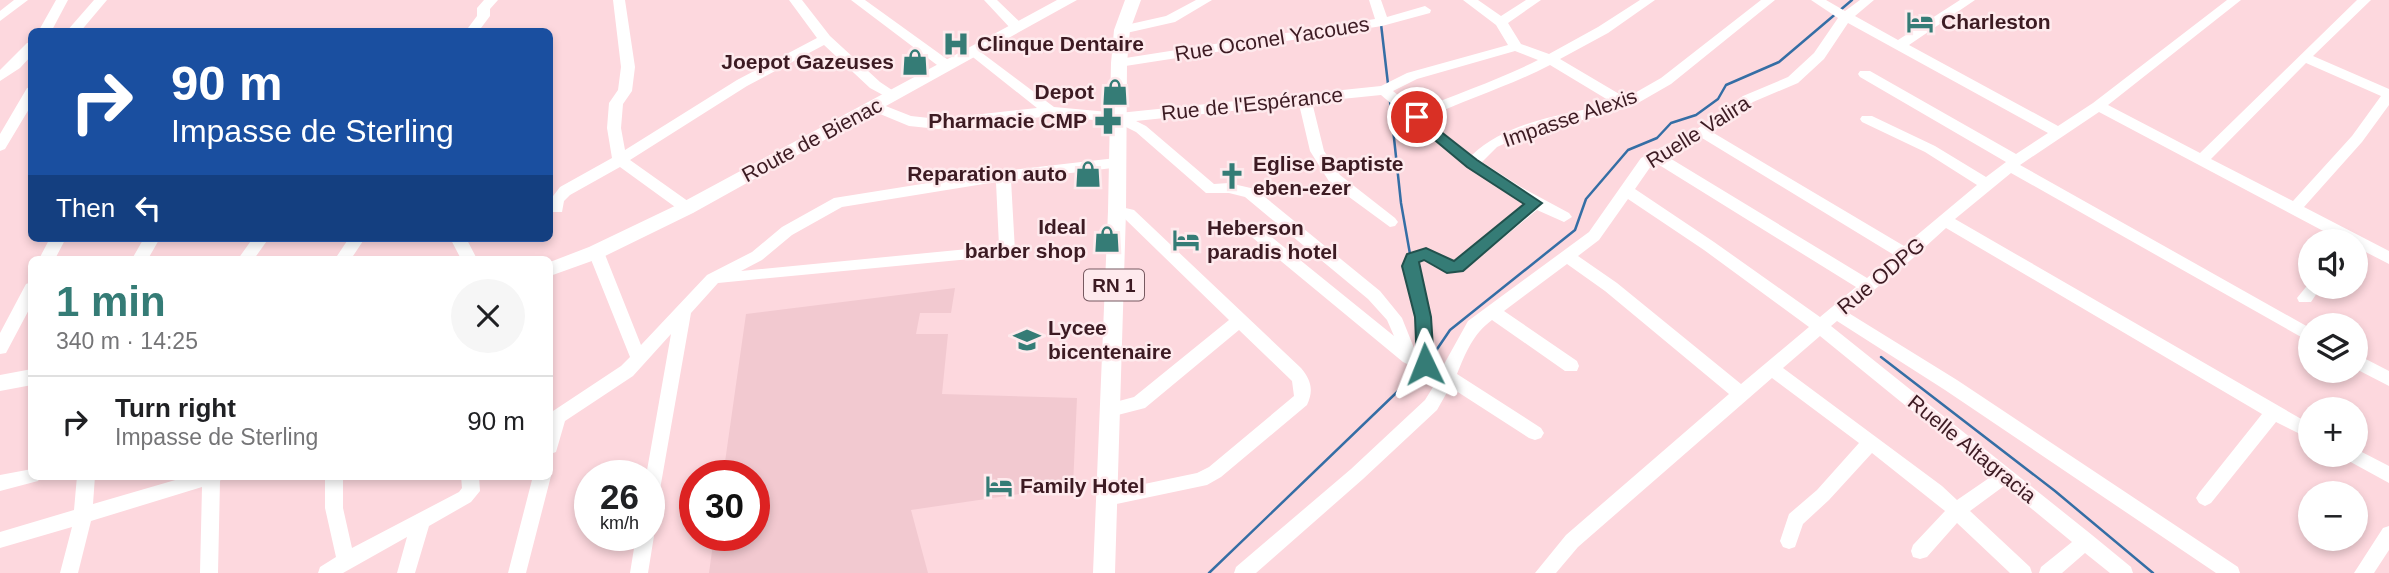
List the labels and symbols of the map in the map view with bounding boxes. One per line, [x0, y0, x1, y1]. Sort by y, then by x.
hotel icon: Charleston [1905, 7, 1935, 37]
place label: Charleston [1941, 10, 2051, 33]
street label: Rue Oconel Yacoues [1173, 12, 1371, 65]
hospital icon: Clinque Dentaire [941, 29, 971, 59]
place label: Clinque Dentaire [977, 32, 1144, 55]
shop icon: Joepot Gazeuses [900, 47, 930, 77]
place label: Joepot Gazeuses [721, 50, 894, 73]
shop icon: Depot [1100, 77, 1130, 107]
place label: Depot [1035, 80, 1094, 103]
street label: Rue de l'Espérance [1160, 83, 1344, 124]
street label: Impasse Alexis [1500, 84, 1640, 151]
pin [1387, 87, 1447, 147]
street label: Ruelle Valira [1642, 91, 1754, 172]
street label: Route de Bienac [738, 93, 886, 186]
pharmacy icon: Pharmacie CMP [1093, 106, 1123, 136]
place label: Pharmacie CMP [928, 109, 1087, 132]
place label: Eglise Baptiste eben-ezer [1253, 152, 1404, 199]
shop icon: Reparation auto [1073, 159, 1103, 189]
church icon: Eglise Baptiste eben-ezer [1217, 161, 1247, 191]
place label: Reparation auto [907, 162, 1067, 185]
place label: Ideal barber shop [965, 215, 1086, 262]
place label: Heberson paradis hotel [1207, 216, 1338, 263]
shop icon: Ideal barber shop [1092, 224, 1122, 254]
hotel icon: Heberson paradis hotel [1171, 225, 1201, 255]
street label: Rue ODPG [1833, 233, 1929, 319]
road number: RN 1 [1084, 270, 1144, 300]
place label: Lycee bicentenaire [1048, 316, 1172, 363]
school or university icon: Lycee bicentenaire [1012, 325, 1042, 355]
position arrow [1388, 327, 1462, 401]
street label: Ruelle Altagracia [1904, 390, 2041, 507]
speed limit sign: 30 [679, 460, 770, 551]
hotel icon: Family Hotel [984, 471, 1014, 501]
place label: Family Hotel [1020, 474, 1145, 497]

